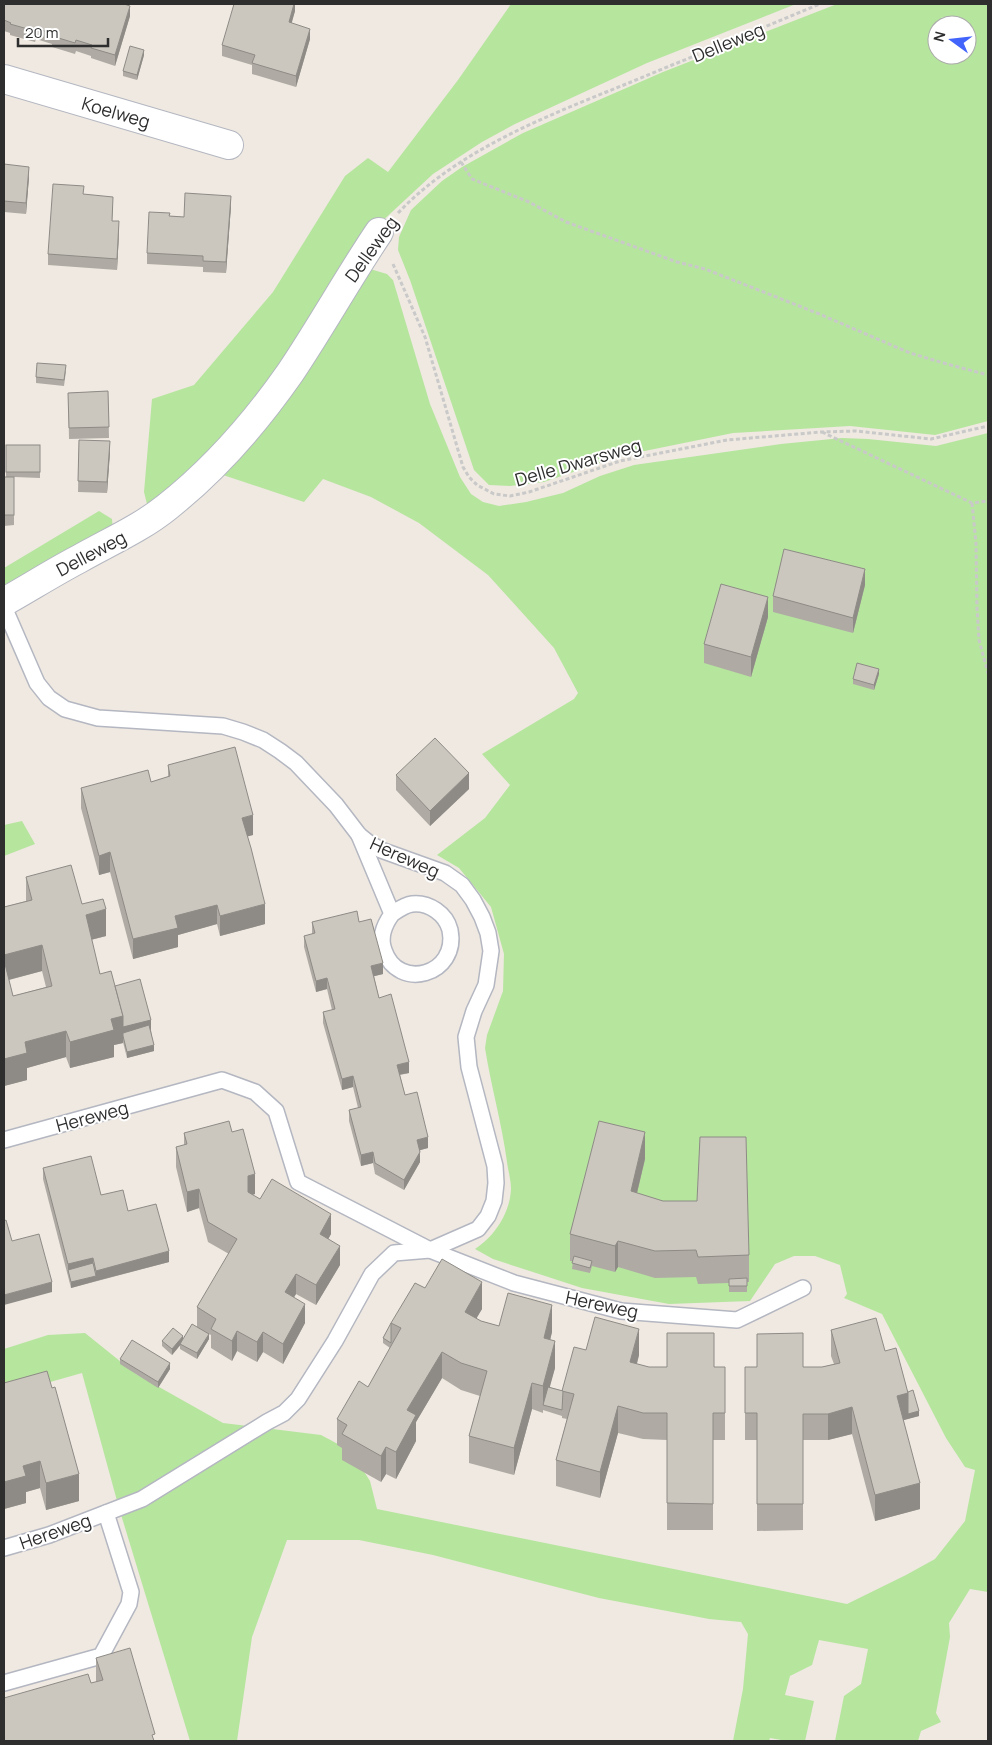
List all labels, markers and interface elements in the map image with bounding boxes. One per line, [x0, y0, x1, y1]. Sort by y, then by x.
scale bar [18, 15, 108, 47]
north arrow [927, 15, 977, 65]
street label: Delleweg [688, 17, 768, 67]
text: 20 m [25, 22, 58, 43]
text: N [928, 29, 949, 44]
street label: Koelweg [79, 91, 153, 133]
street label: Delleweg [339, 211, 403, 287]
street label: Delle Dwarsweg [512, 432, 644, 492]
street label: Delleweg [52, 525, 130, 581]
street label: Hereweg [366, 831, 444, 883]
street label: Hereweg [53, 1095, 131, 1137]
street label: Hereweg [563, 1285, 641, 1323]
street label: Hereweg [16, 1508, 94, 1554]

